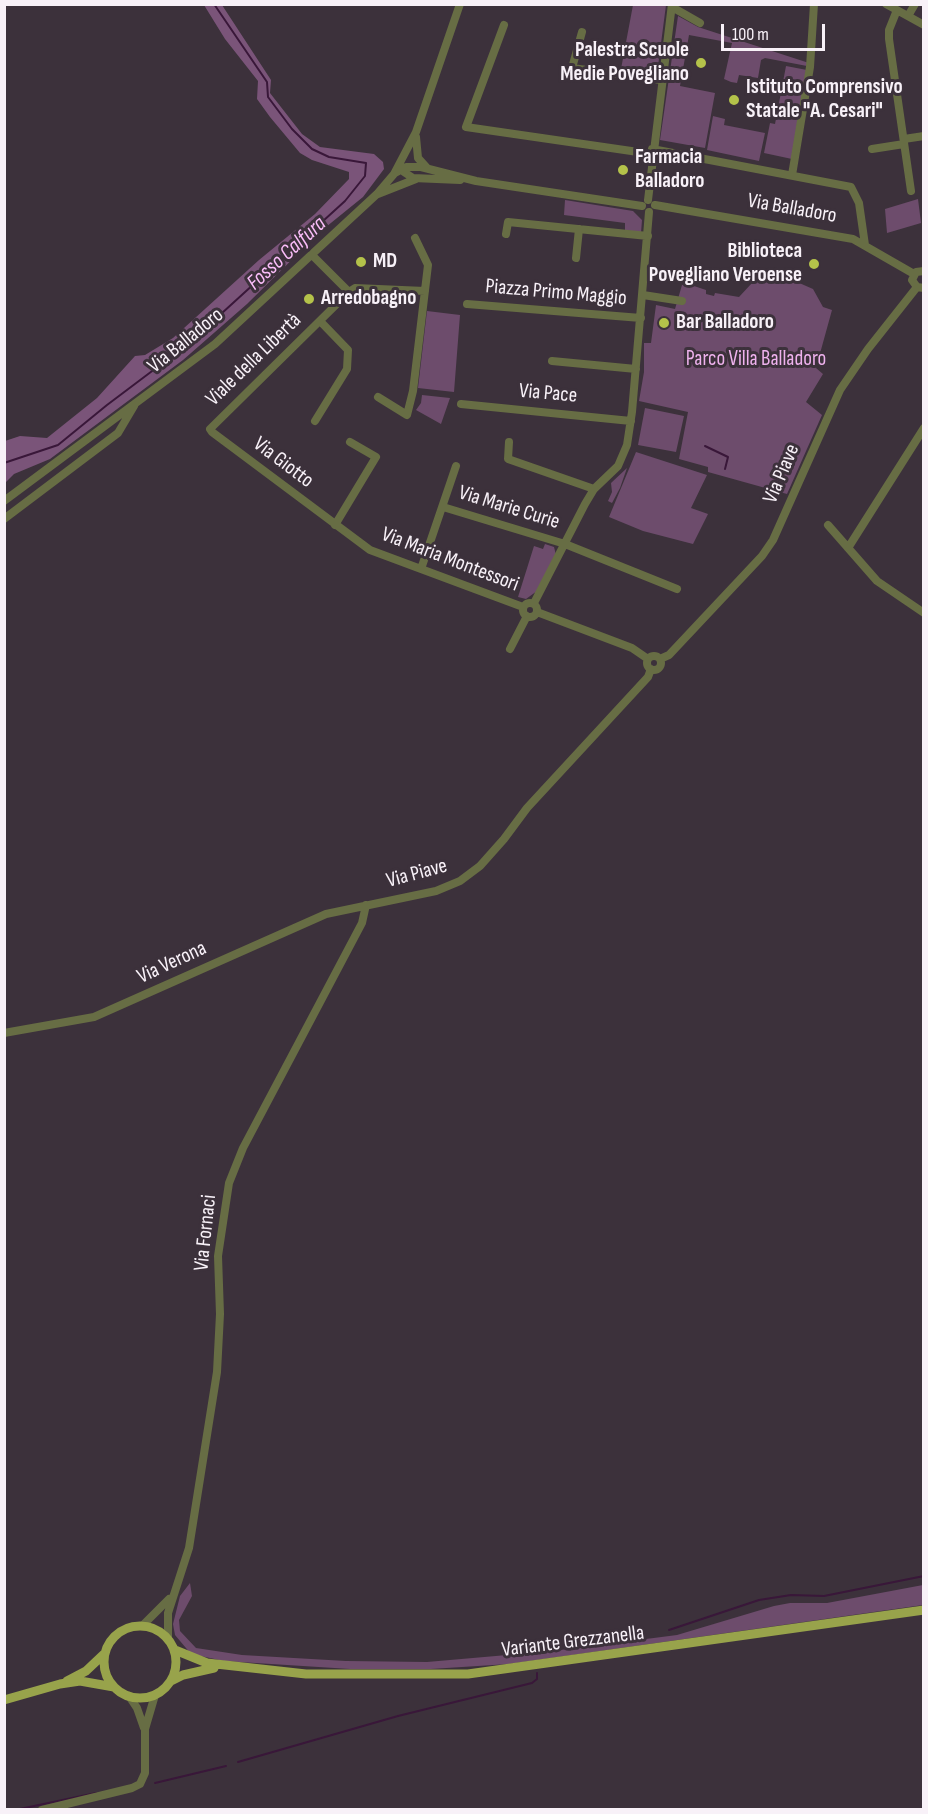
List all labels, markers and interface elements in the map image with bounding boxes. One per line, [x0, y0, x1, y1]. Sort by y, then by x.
scale bar [724, 12, 828, 50]
text: 100 m [732, 24, 769, 45]
place label: Palestra Scuole Medie Povegliano [560, 38, 689, 88]
marker: Palestra Scuole Medie Povegliano [694, 56, 708, 70]
place label: Istituto Comprensivo Statale "A. Cesari" [746, 75, 903, 125]
marker: Istituto Comprensivo Statale "A. Cesari" [727, 93, 741, 107]
place label: Farmacia Balladoro [635, 145, 705, 195]
marker: Farmacia Balladoro [616, 163, 630, 177]
street label: Via Balladoro [745, 189, 839, 229]
water label: Fosso Calfura [242, 212, 332, 296]
place label: Biblioteca Povegliano Veroense [649, 239, 802, 289]
place label: MD [373, 249, 397, 275]
marker: MD [354, 255, 368, 269]
marker: Biblioteca Povegliano Veroense [807, 257, 821, 271]
street label: Piazza Primo Maggio [484, 274, 628, 312]
place label: Arredobagno [321, 286, 416, 312]
marker: Arredobagno [302, 292, 316, 306]
street label: Via Balladoro [143, 303, 229, 379]
street label: Viale della Libertà [201, 308, 307, 412]
place label: Bar Balladoro [676, 310, 774, 336]
marker: Bar Balladoro [657, 316, 671, 330]
park label: Parco Villa Balladoro [686, 347, 826, 373]
street label: Via Pace [518, 379, 578, 409]
street label: Via Giotto [248, 432, 318, 494]
street label: Via Piave [758, 441, 806, 507]
street label: Via Marie Curie [455, 481, 563, 535]
street label: Via Maria Montessori [378, 522, 522, 598]
street label: Via Piave [384, 854, 450, 894]
street label: Via Verona [133, 936, 211, 990]
street label: Via Fornaci [189, 1194, 223, 1272]
street label: Variante Grezzanella [500, 1621, 646, 1663]

